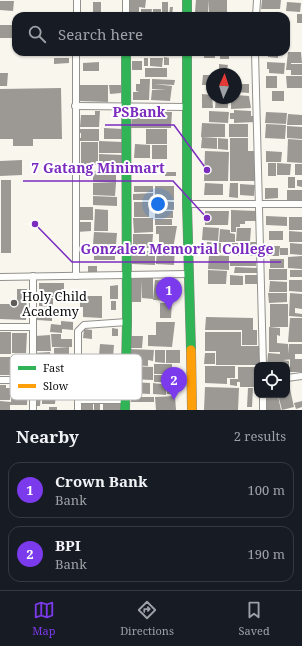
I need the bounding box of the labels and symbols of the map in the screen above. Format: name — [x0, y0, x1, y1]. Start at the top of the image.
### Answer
north arrow — [206, 68, 242, 104]
callout: PSBank — [105, 99, 174, 125]
text: PSBank — [112, 102, 166, 121]
callout: 7 Gatang Minimart — [23, 155, 173, 181]
text: 7 Gatang Minimart — [31, 158, 165, 177]
your location — [148, 194, 168, 214]
callout: Gonzalez Memorial College — [72, 236, 281, 262]
text: Gonzalez Memorial College — [80, 239, 274, 258]
pin: 1 — [156, 277, 182, 310]
place label: Holy Child Academy — [22, 287, 87, 320]
marker: Holy Child Academy — [9, 298, 19, 308]
legend — [10, 354, 142, 400]
text: Fast — [43, 360, 64, 375]
pin: 2 — [161, 367, 187, 400]
text: Slow — [43, 378, 69, 393]

